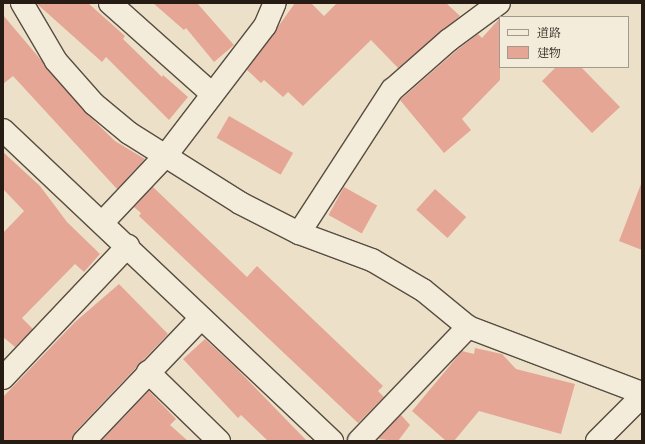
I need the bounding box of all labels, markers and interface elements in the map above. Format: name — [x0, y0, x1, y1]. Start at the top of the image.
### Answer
legend — [499, 16, 629, 68]
text: 道路 — [537, 25, 561, 41]
text: 建物 — [537, 45, 561, 61]

